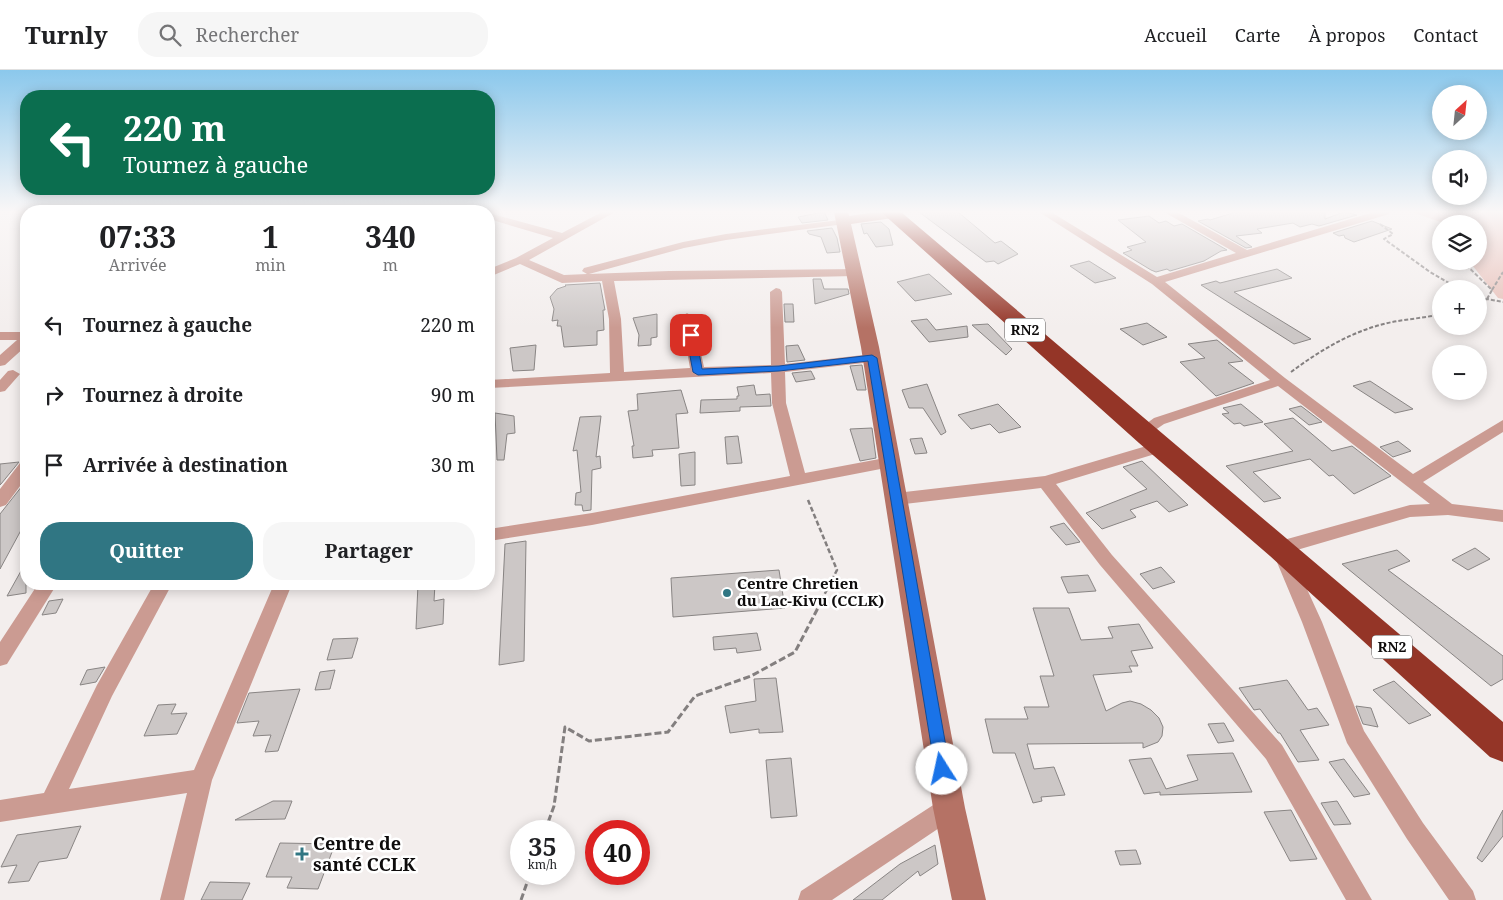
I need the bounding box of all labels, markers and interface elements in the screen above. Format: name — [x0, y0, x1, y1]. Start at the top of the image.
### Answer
search box — [138, 12, 488, 57]
text: Turnly — [25, 18, 108, 51]
icon: search — [156, 21, 184, 49]
text: Rechercher — [196, 22, 299, 48]
text: Accueil — [1144, 23, 1207, 47]
text: Carte — [1235, 23, 1280, 47]
text: À propos — [1308, 23, 1385, 47]
text: Contact — [1413, 23, 1478, 47]
north arrow — [1432, 85, 1488, 140]
map controls — [1432, 85, 1487, 400]
text: 220 m — [123, 104, 226, 151]
icon: left — [40, 110, 105, 175]
text: Tournez à gauche — [123, 149, 308, 179]
button: sound — [1432, 150, 1487, 205]
button: layers — [1432, 215, 1487, 270]
text: 07:33 — [99, 216, 176, 257]
text: 1 — [262, 216, 279, 257]
text: 340 — [365, 216, 416, 257]
text: Arrivée — [109, 254, 167, 276]
text: min — [255, 254, 286, 276]
text: m — [383, 254, 398, 276]
button: + — [1432, 280, 1487, 335]
icon: left — [40, 311, 68, 339]
text: Tournez à gauche — [83, 312, 252, 338]
text: 220 m — [420, 312, 475, 338]
pin — [670, 314, 712, 356]
road number: RN2 — [1005, 318, 1045, 342]
icon: arrive — [677, 321, 705, 349]
button: − — [1432, 345, 1487, 400]
icon: right — [40, 381, 68, 409]
text: Tournez à droite — [83, 382, 243, 408]
text: 90 m — [431, 382, 475, 408]
icon: arrive — [40, 451, 68, 479]
text: Arrivée à destination — [83, 452, 288, 478]
text: 30 m — [431, 452, 475, 478]
button: Quitter — [40, 522, 253, 580]
button: Partager — [263, 522, 475, 580]
place label: Centre Chretien du Lac-Kivu (CCLK) — [737, 573, 884, 610]
marker: Centre Chretien du Lac-Kivu (CCLK) — [721, 587, 733, 599]
road number: RN2 — [1372, 636, 1412, 658]
position arrow — [915, 742, 967, 794]
speed limit sign: 40 — [585, 820, 650, 885]
text: 35 — [528, 829, 557, 863]
place label: Centre de santé CCLK — [313, 831, 417, 876]
marker: Centre de santé CCLK — [295, 847, 309, 861]
text: km/h — [528, 856, 557, 873]

